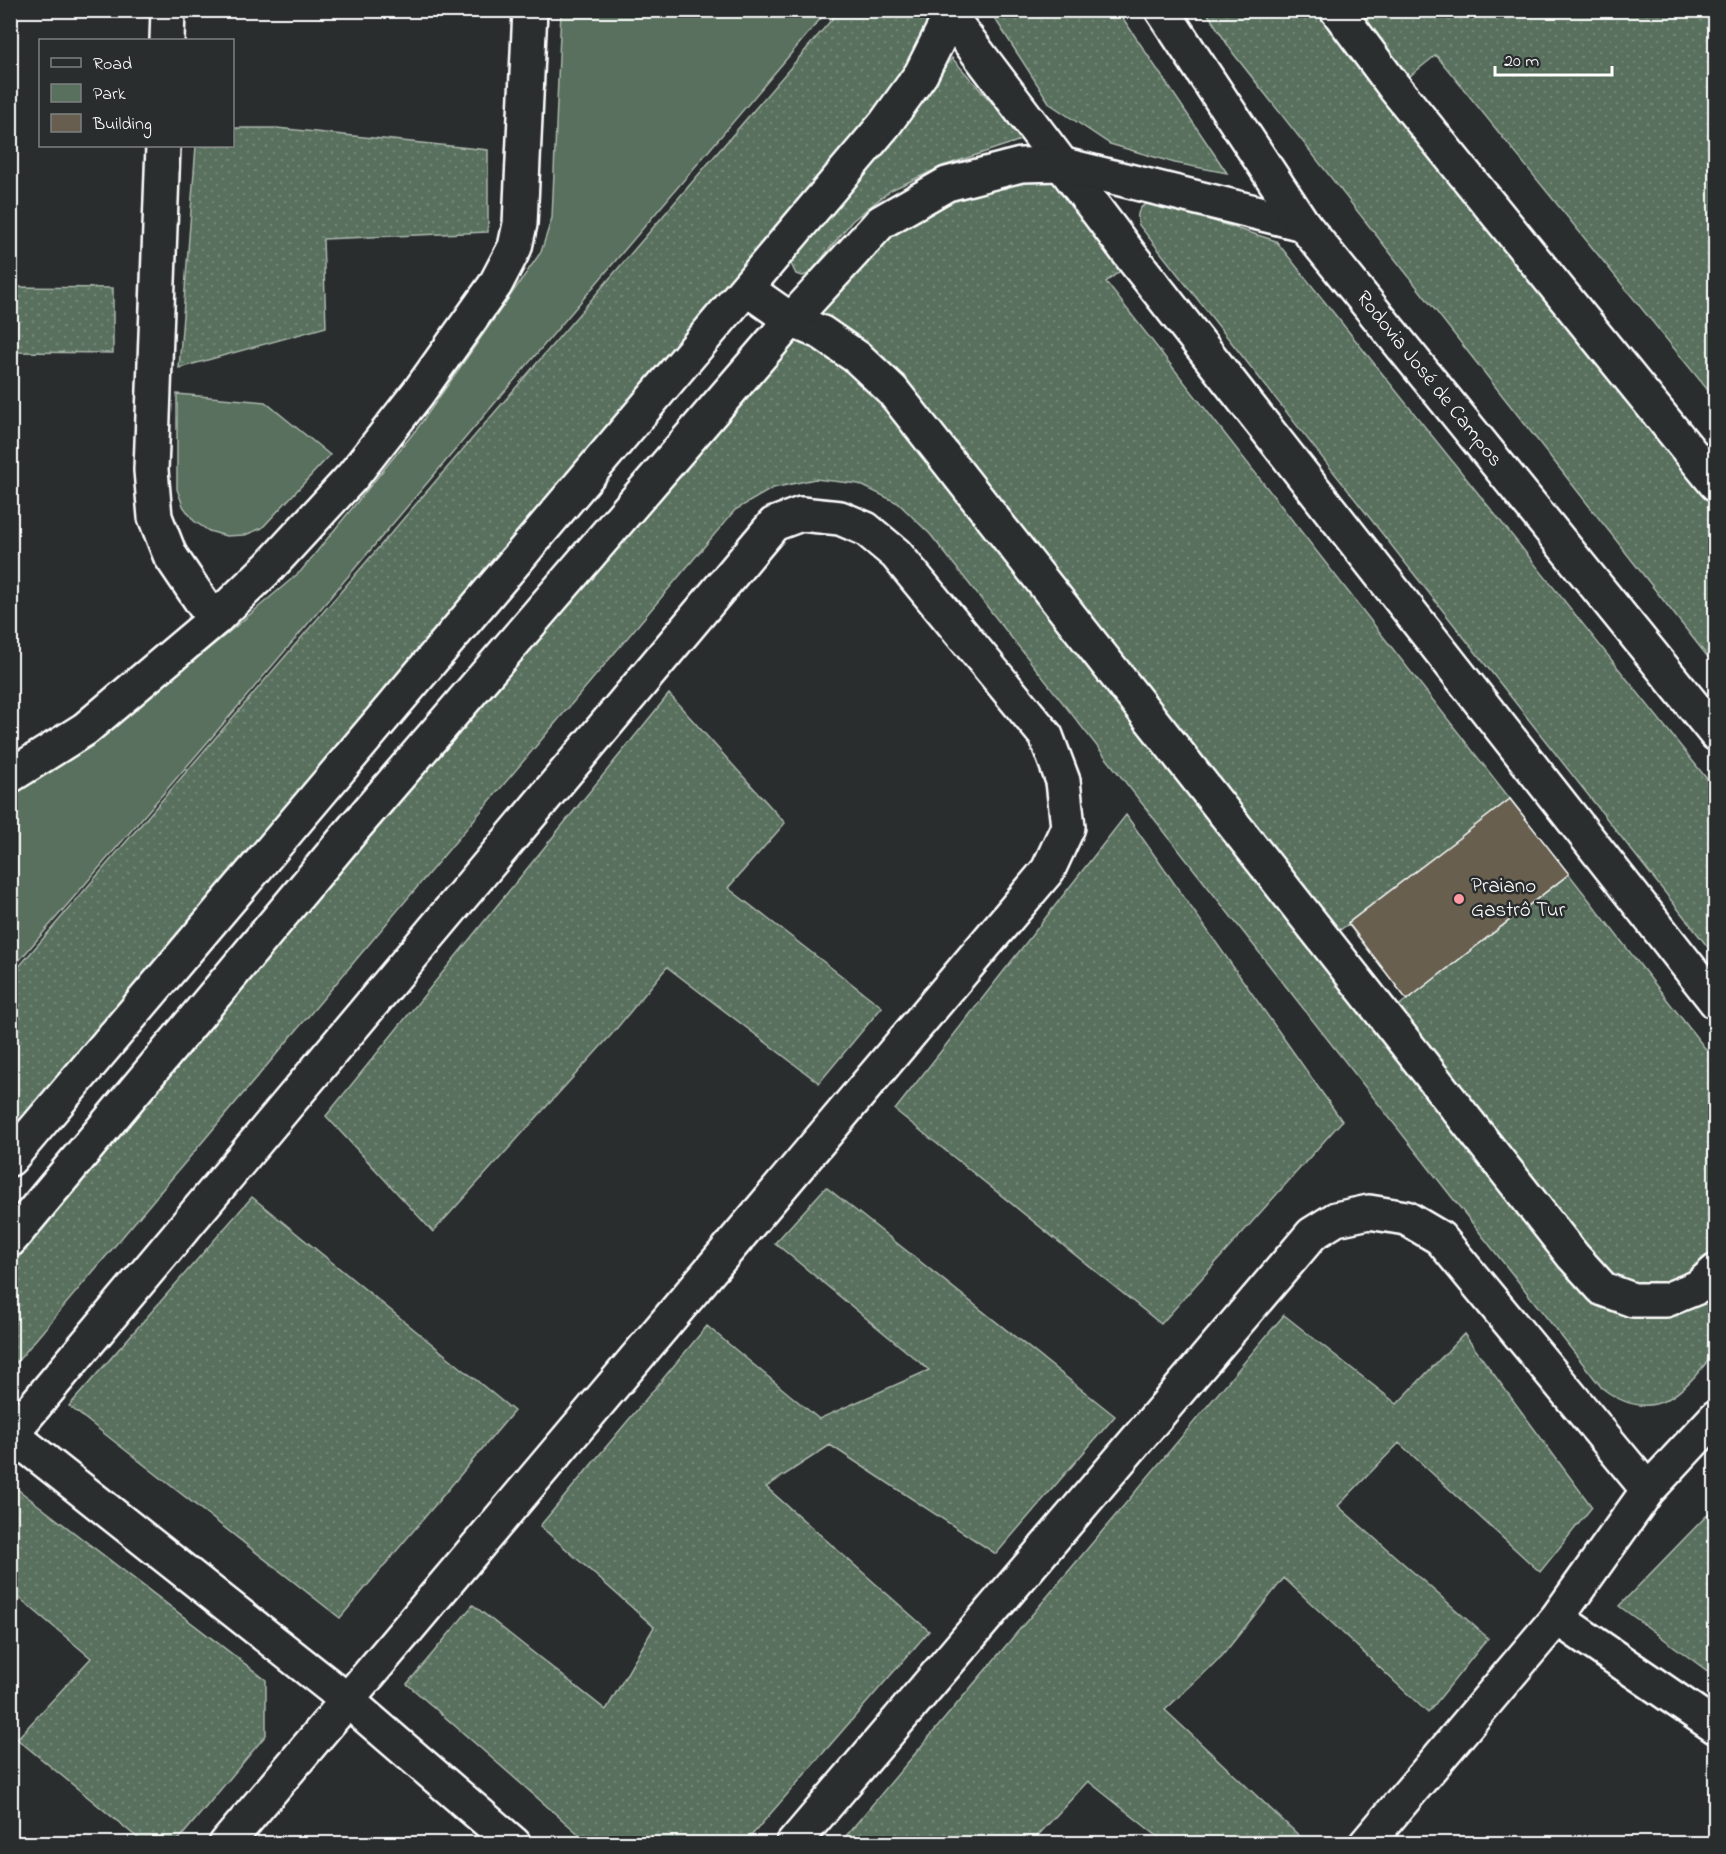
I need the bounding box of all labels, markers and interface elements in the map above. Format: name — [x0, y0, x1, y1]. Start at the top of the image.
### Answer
legend — [39, 39, 234, 147]
scale bar — [1495, 39, 1612, 77]
text: 20 m — [1504, 49, 1539, 75]
text: Road — [93, 52, 132, 78]
text: Park — [93, 82, 126, 108]
text: Building — [92, 112, 152, 139]
street label: Rodovia José de Campos — [1348, 285, 1509, 474]
place label: Praiano Gastrô Tur — [1471, 872, 1566, 926]
marker: Praiano Gastrô Tur — [1452, 892, 1466, 906]

